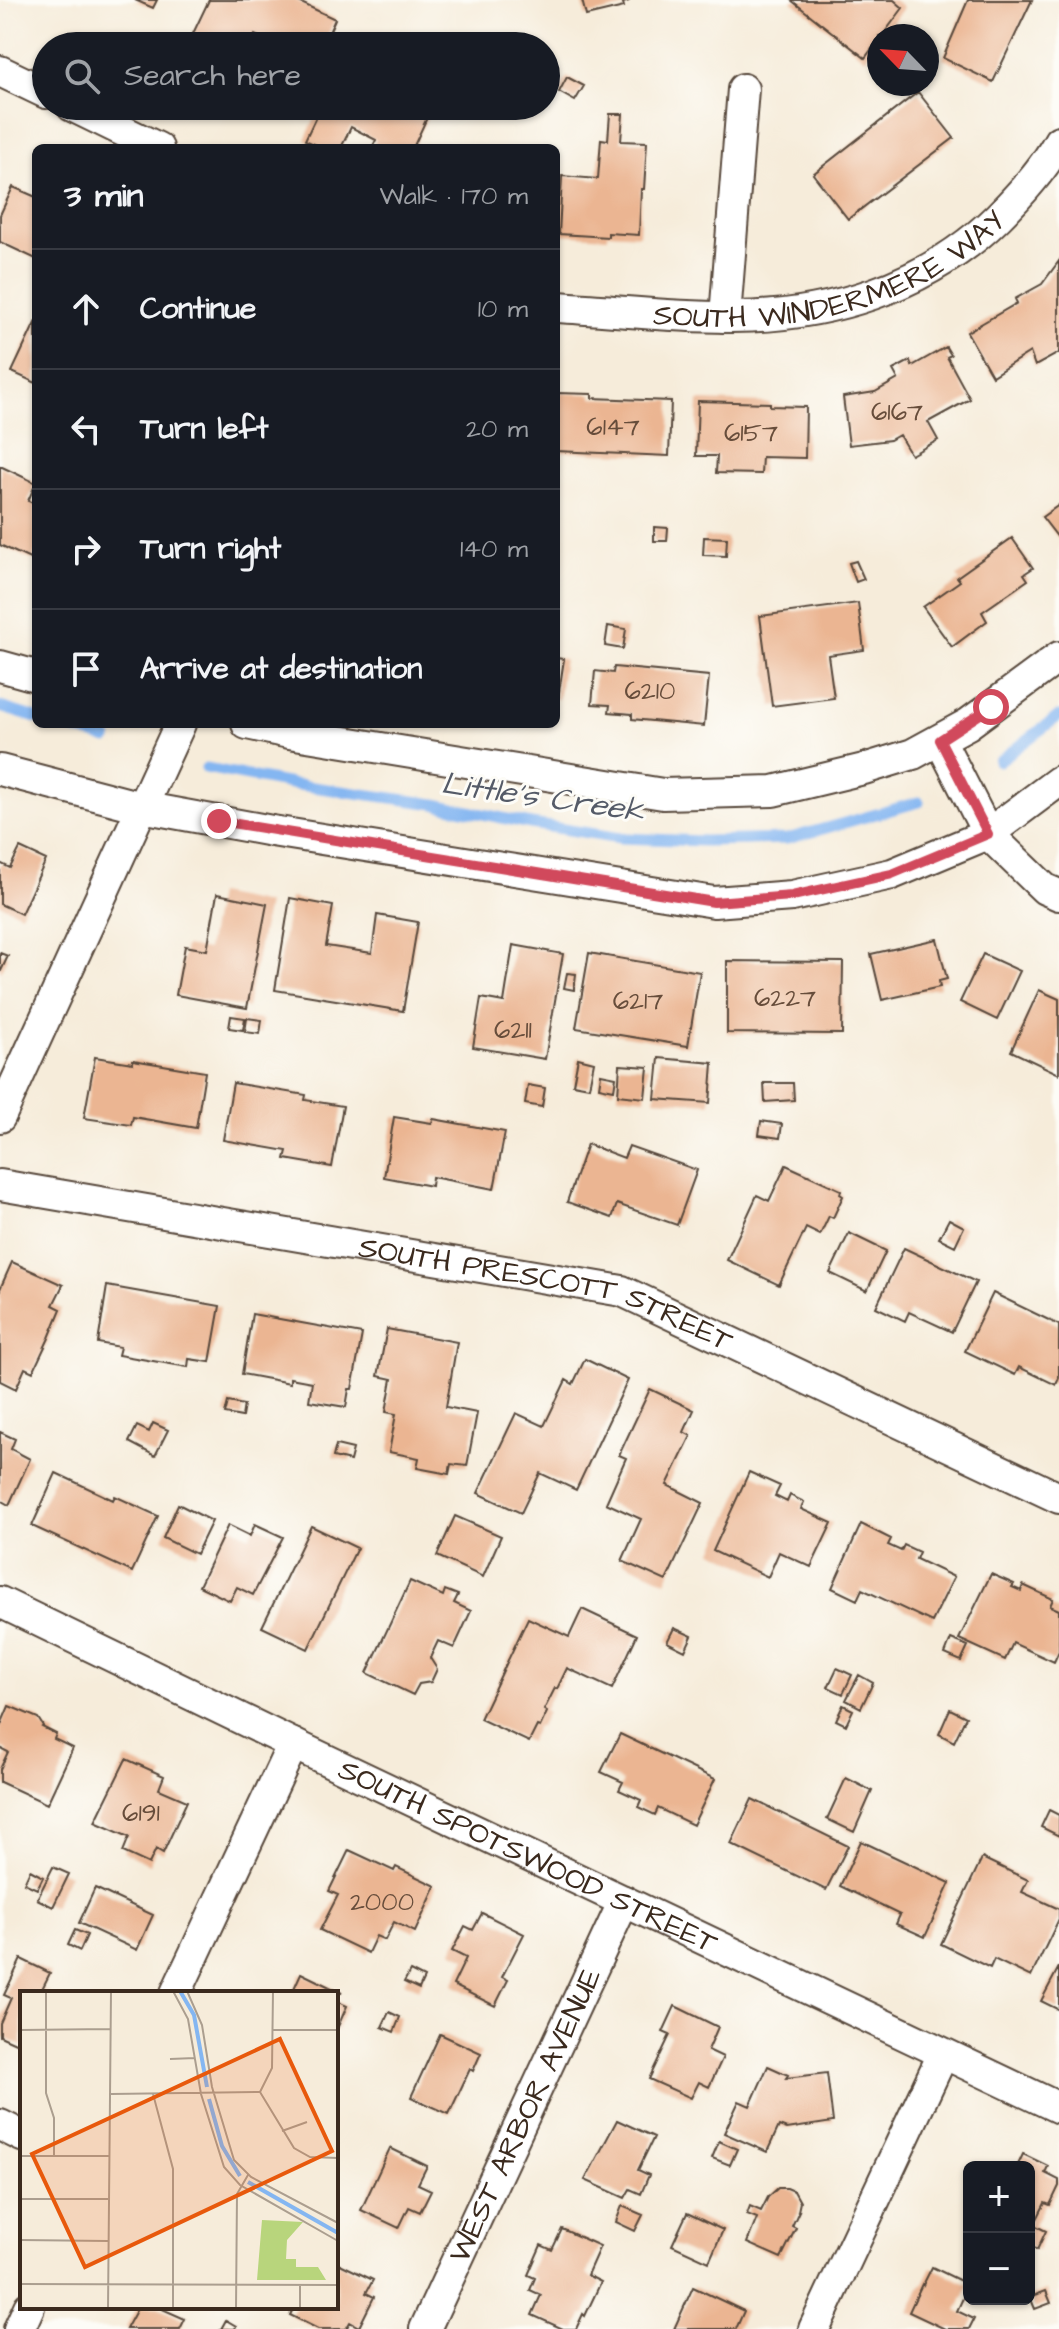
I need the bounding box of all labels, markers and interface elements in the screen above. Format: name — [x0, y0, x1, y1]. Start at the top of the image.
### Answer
north arrow — [867, 24, 939, 96]
search box — [32, 32, 560, 120]
icon: search — [60, 54, 104, 98]
text: Search here — [124, 55, 301, 97]
text: 3 min — [64, 172, 144, 220]
text: Walk · 170 m — [379, 178, 528, 214]
street label: SOUTH WINDERMERE WAY — [652, 201, 1015, 339]
icon: ahead — [64, 287, 108, 331]
text: Continue — [140, 288, 256, 330]
text: 10 m — [478, 291, 528, 327]
house number: 6167 — [871, 394, 923, 430]
icon: left — [64, 407, 108, 451]
text: Turn left — [140, 408, 268, 450]
house number: 6147 — [586, 409, 640, 445]
text: 20 m — [466, 411, 528, 447]
house number: 6157 — [724, 415, 778, 451]
icon: right — [64, 527, 108, 571]
text: Turn right — [140, 528, 281, 570]
text: 140 m — [460, 531, 528, 567]
icon: arrive — [64, 647, 108, 691]
text: Arrive at destination — [140, 648, 422, 690]
house number: 6210 — [625, 673, 675, 709]
route start — [973, 689, 1009, 725]
water label: Little's Creek — [439, 761, 648, 834]
route end — [201, 803, 237, 839]
house number: 6227 — [754, 980, 816, 1016]
house number: 6217 — [613, 983, 663, 1019]
house number: 6211 — [494, 1012, 532, 1048]
street label: SOUTH PRESCOTT STREET — [356, 1227, 740, 1363]
street label: SOUTH SPOTSWOOD STREET — [331, 1749, 725, 1965]
house number: 6191 — [122, 1795, 160, 1831]
house number: 2000 — [350, 1884, 414, 1920]
street label: WEST ARBOR AVENUE — [439, 1961, 612, 2270]
inset map — [20, 1991, 338, 2309]
map controls — [963, 2161, 1035, 2305]
button: + — [963, 2161, 1035, 2233]
button: − — [963, 2233, 1035, 2305]

